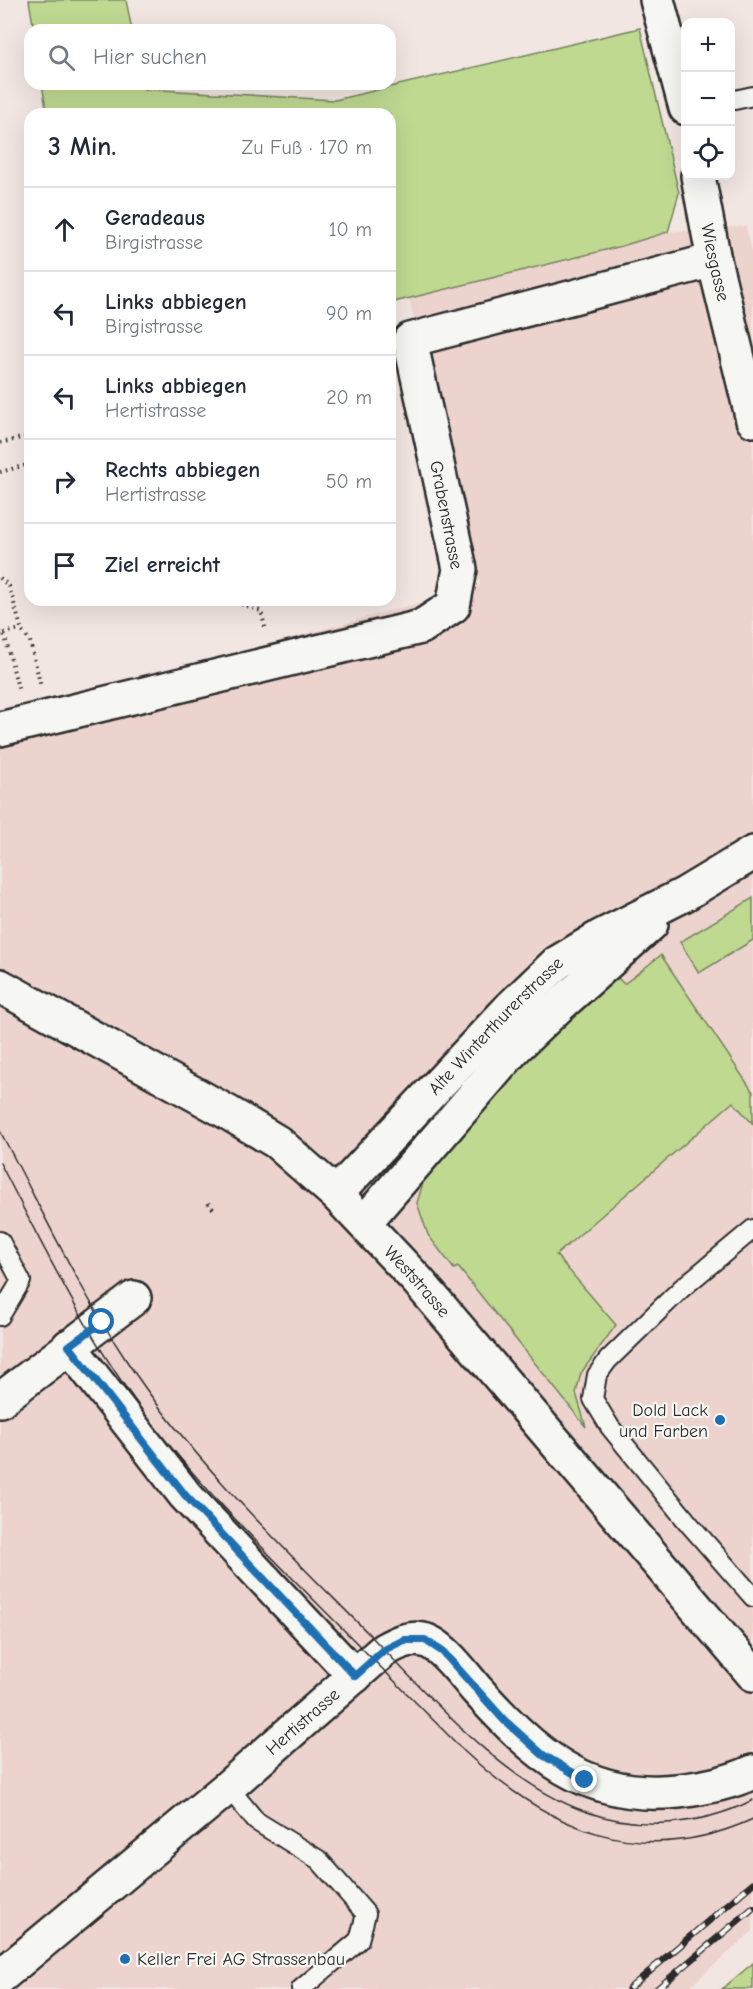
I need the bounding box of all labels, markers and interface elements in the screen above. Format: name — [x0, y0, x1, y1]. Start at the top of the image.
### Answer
map controls — [681, 18, 735, 180]
button: + — [681, 18, 735, 72]
search box — [24, 24, 396, 90]
icon: search — [45, 41, 78, 74]
text: Hier suchen — [93, 44, 207, 70]
button: − — [681, 72, 735, 126]
button: locate — [681, 126, 735, 180]
text: 3 Min. — [48, 132, 116, 162]
text: Zu Fuß · 170 m — [242, 136, 372, 159]
text: Geradeaus — [105, 205, 205, 231]
icon: ahead — [48, 213, 81, 246]
text: 10 m — [329, 218, 372, 241]
street label: Wiesgasse — [697, 222, 734, 303]
text: Birgistrasse — [105, 231, 203, 254]
text: Links abbiegen — [105, 289, 247, 315]
icon: left — [48, 297, 81, 330]
text: 90 m — [326, 302, 372, 325]
text: Birgistrasse — [105, 315, 203, 338]
text: Links abbiegen — [105, 373, 247, 399]
icon: left — [48, 381, 81, 414]
text: 20 m — [326, 386, 372, 409]
text: Hertistrasse — [105, 399, 206, 422]
text: Rechts abbiegen — [105, 457, 260, 483]
street label: Grabenstrasse — [425, 459, 467, 571]
icon: right — [48, 465, 81, 498]
text: 50 m — [326, 470, 372, 493]
text: Hertistrasse — [105, 483, 206, 506]
icon: arrive — [48, 549, 81, 582]
text: Ziel erreicht — [105, 552, 220, 578]
street label: Alte Winterthurerstrasse — [424, 952, 567, 1099]
street label: Weststrasse — [380, 1241, 455, 1322]
route start — [88, 1308, 114, 1334]
place label: Dold Lack und Farben — [619, 1400, 708, 1442]
marker: Dold Lack und Farben — [713, 1413, 727, 1427]
street label: Hertistrasse — [261, 1684, 344, 1760]
route end — [571, 1766, 597, 1792]
place label: Keller Frei AG Strassenbau — [137, 1949, 345, 1970]
marker: Keller Frei AG Strassenbau — [118, 1952, 132, 1966]

